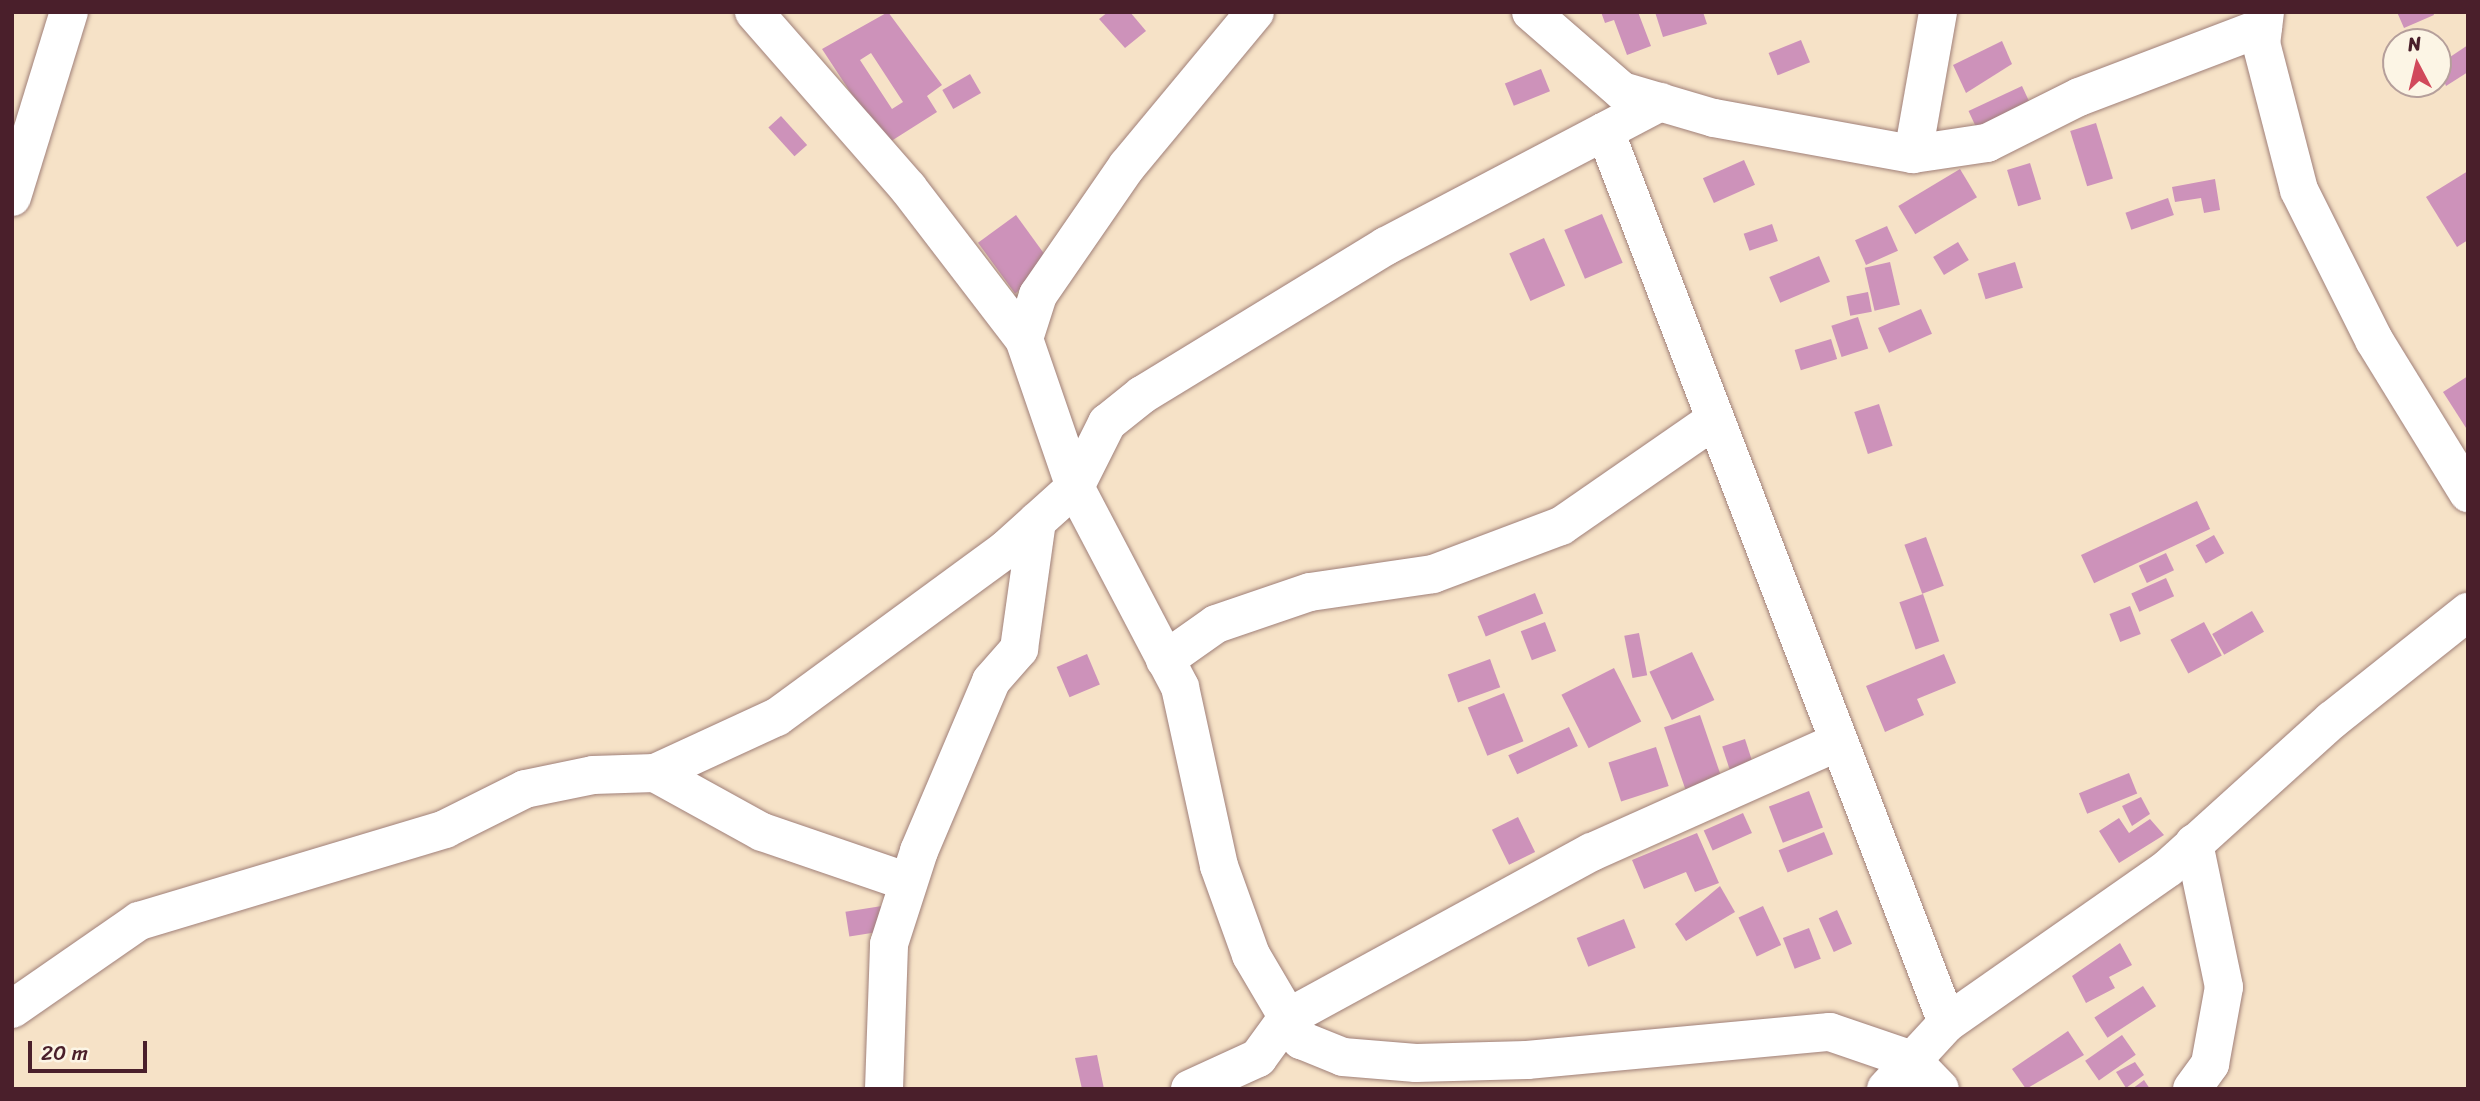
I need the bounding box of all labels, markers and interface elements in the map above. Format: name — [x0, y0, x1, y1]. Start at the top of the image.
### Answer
text: N — [2406, 26, 2423, 61]
north arrow — [2382, 28, 2452, 98]
scale bar — [32, 1028, 150, 1072]
text: 20 m — [41, 1034, 88, 1072]

